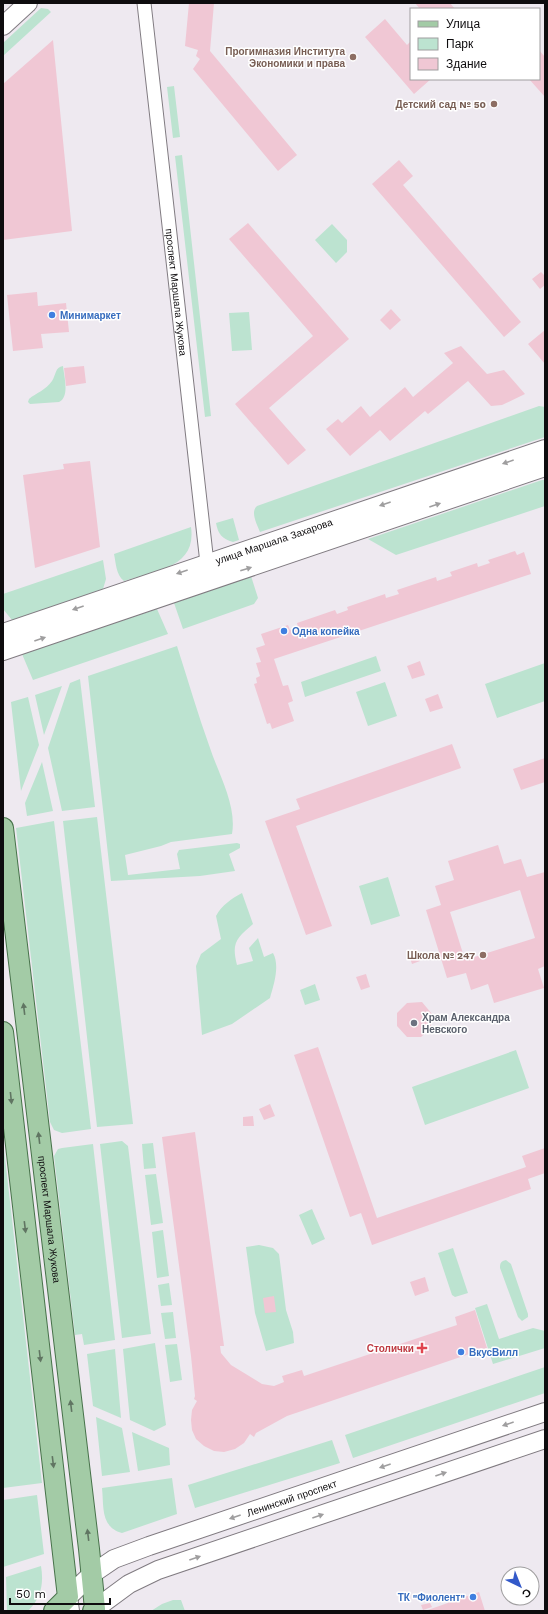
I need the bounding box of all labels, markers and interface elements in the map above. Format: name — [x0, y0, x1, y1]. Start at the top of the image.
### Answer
legend — [410, 8, 540, 80]
text: Улица — [446, 17, 480, 31]
text: Парк — [446, 37, 474, 51]
place label: Прогимназия Института Экономики и права — [225, 46, 345, 69]
marker: Прогимназия Института Экономики и права — [348, 52, 358, 62]
text: Здание — [446, 57, 487, 71]
place label: Детский сад № 50 — [396, 99, 486, 110]
marker: Детский сад № 50 — [489, 99, 499, 109]
street label: проспект Маршала Жукова — [163, 228, 189, 357]
marker: Минимаркет — [47, 310, 57, 320]
place label: Минимаркет — [60, 310, 121, 321]
one-way arrow — [502, 459, 514, 465]
one-way arrow — [379, 501, 391, 507]
one-way arrow — [429, 501, 441, 507]
street label: улица Маршала Захарова — [214, 516, 334, 566]
one-way arrow — [240, 566, 252, 572]
one-way arrow — [176, 570, 188, 576]
one-way arrow — [72, 605, 84, 611]
marker: Одна копейка — [279, 626, 289, 636]
place label: Одна копейка — [292, 626, 360, 637]
one-way arrow — [34, 635, 46, 641]
place label: Школа № 247 — [407, 950, 475, 961]
marker: Школа № 247 — [478, 950, 488, 960]
one-way arrow — [21, 1002, 27, 1015]
place label: Храм Александра Невского — [422, 1012, 510, 1035]
marker: Храм Александра Невского — [409, 1018, 419, 1028]
one-way arrow — [8, 1092, 14, 1104]
one-way arrow — [36, 1132, 43, 1144]
street label: проспект Маршала Жукова — [36, 1155, 62, 1284]
one-way arrow — [22, 1221, 29, 1233]
place label: Столички — [367, 1343, 414, 1354]
marker: Столички — [417, 1343, 427, 1353]
marker: ВкусВилл — [456, 1347, 466, 1357]
place label: ВкусВилл — [469, 1347, 518, 1358]
one-way arrow — [37, 1350, 43, 1362]
one-way arrow — [68, 1400, 75, 1412]
one-way arrow — [502, 1422, 514, 1428]
one-way arrow — [49, 1456, 56, 1468]
one-way arrow — [379, 1463, 391, 1469]
one-way arrow — [436, 1471, 448, 1477]
street label: Ленинский проспект — [245, 1478, 339, 1519]
one-way arrow — [313, 1513, 325, 1519]
one-way arrow — [229, 1514, 241, 1520]
one-way arrow — [84, 1529, 91, 1541]
one-way arrow — [190, 1554, 202, 1560]
north arrow — [500, 1566, 540, 1606]
scale bar — [10, 1580, 110, 1606]
text: С — [519, 1585, 534, 1600]
text: 50 m — [16, 1587, 46, 1601]
place label: ТК "Фиолент" — [398, 1592, 466, 1603]
marker: ТК "Фиолент" — [468, 1592, 478, 1602]

